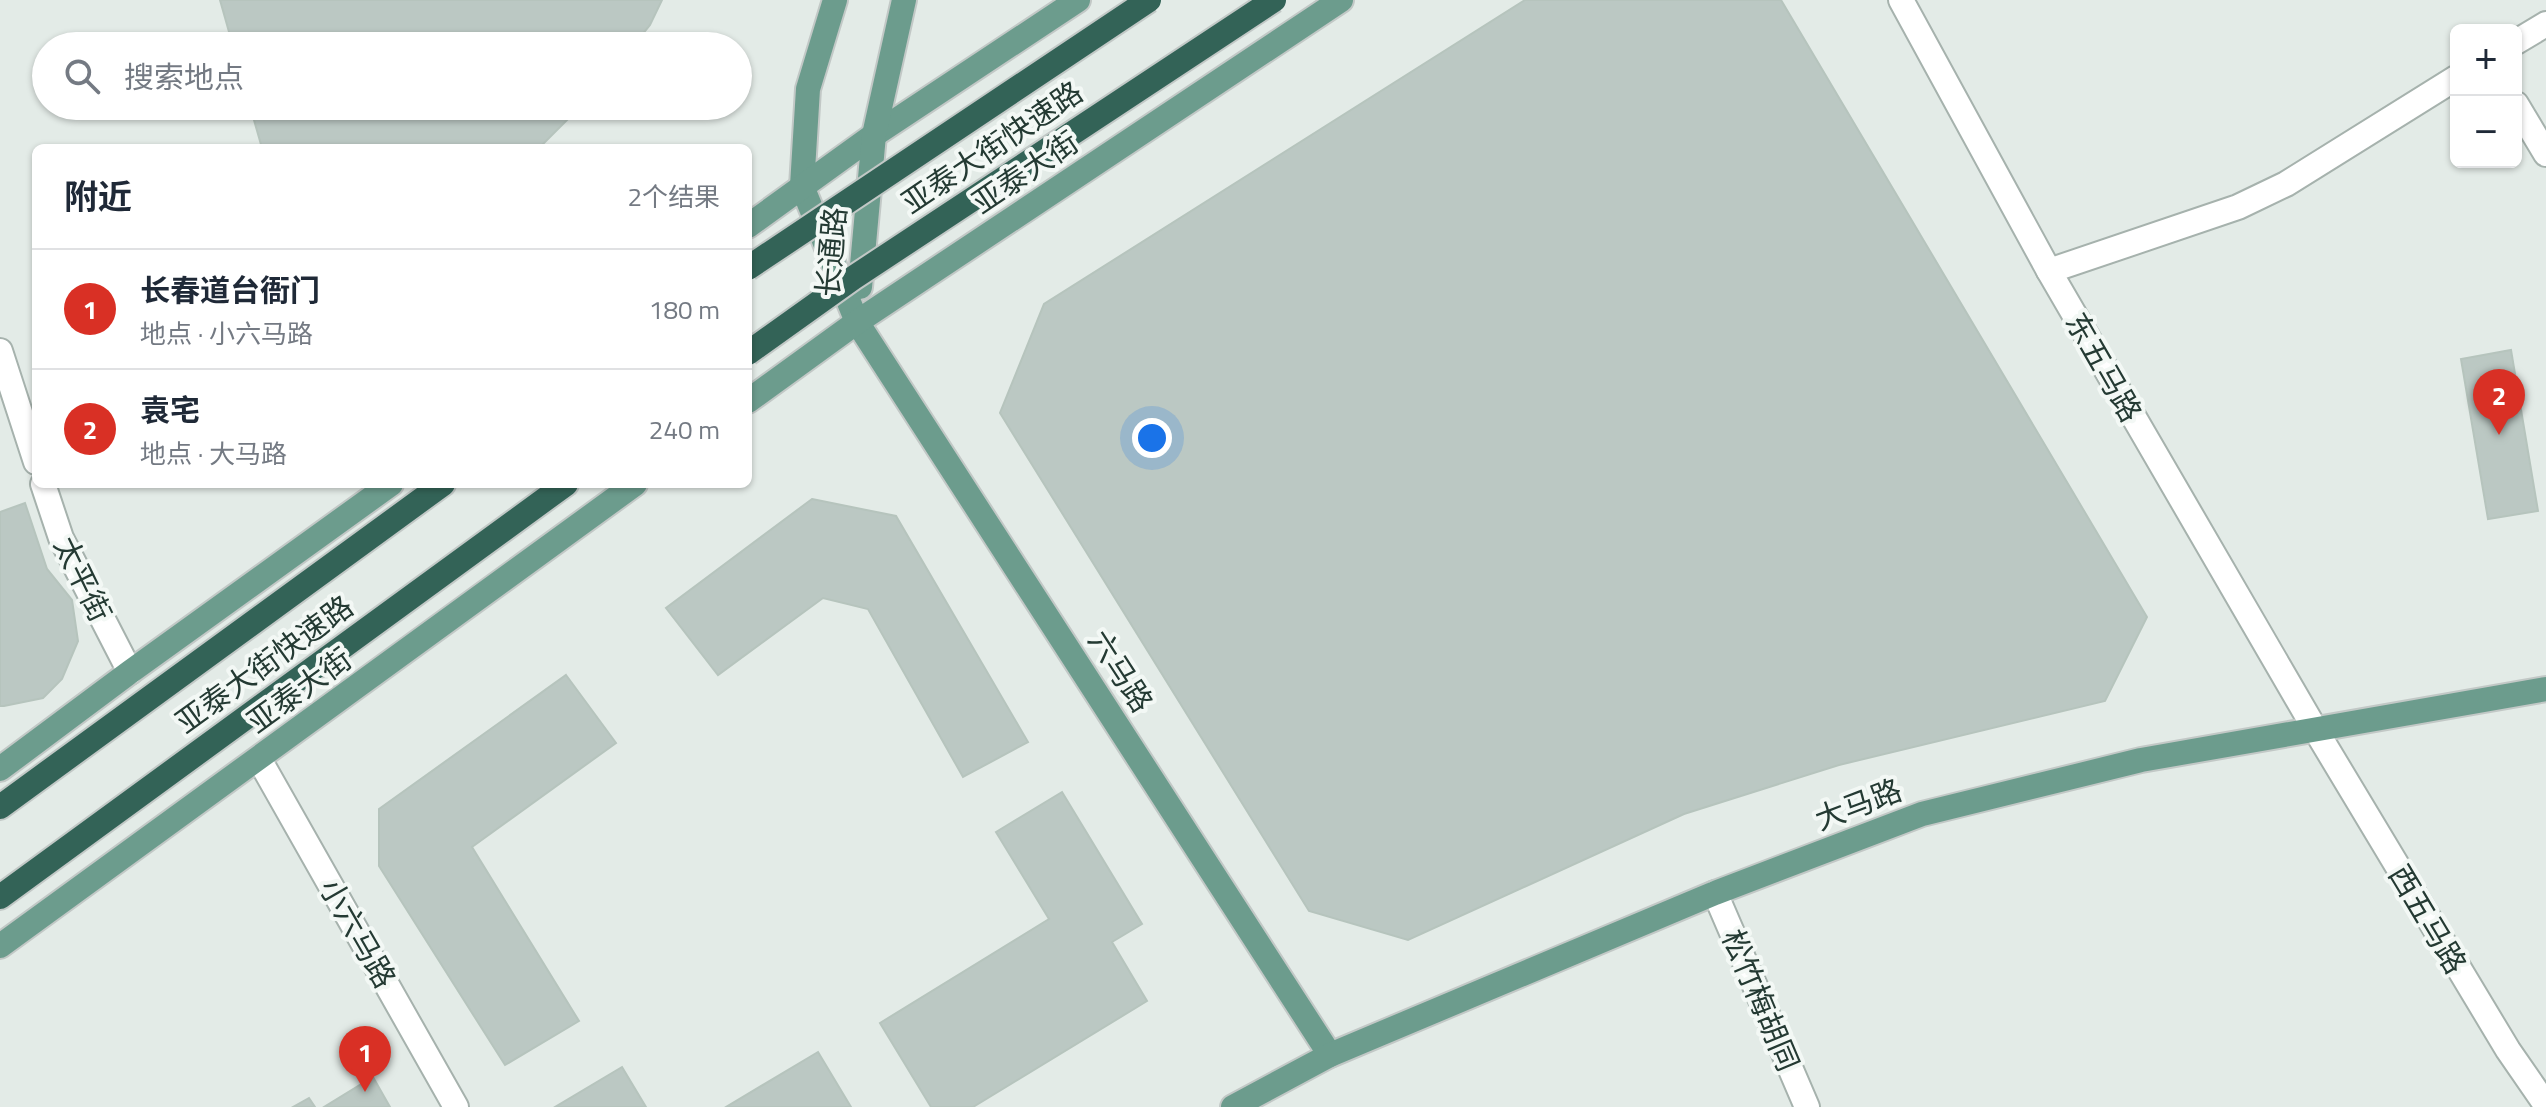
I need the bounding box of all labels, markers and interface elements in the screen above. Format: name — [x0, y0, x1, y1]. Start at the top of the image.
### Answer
map controls — [2450, 24, 2522, 168]
button: + — [2450, 24, 2522, 96]
search box — [32, 32, 752, 120]
icon: search — [60, 54, 104, 98]
text: 搜索地点 — [124, 54, 244, 100]
street label: 亚泰大街快速路 — [895, 73, 1089, 221]
button: − — [2450, 96, 2522, 168]
street label: 亚泰大街 — [965, 124, 1085, 220]
text: 附近 — [64, 170, 132, 222]
text: 2个结果 — [627, 177, 720, 216]
street label: 长通路 — [804, 205, 858, 299]
text: 长春道台衙门 — [140, 267, 320, 313]
text: 1 — [83, 290, 97, 329]
text: 180 m — [649, 290, 720, 329]
street label: 东五马路 — [2054, 304, 2154, 430]
text: 地点 · 小六马路 — [140, 314, 313, 353]
pin: 2 — [2473, 369, 2525, 435]
text: 袁宅 — [140, 387, 200, 433]
text: 2 — [83, 410, 97, 449]
text: 240 m — [649, 410, 720, 449]
your location — [1132, 418, 1172, 458]
text: 地点 · 大马路 — [140, 434, 287, 473]
street label: 太平街 — [43, 528, 123, 630]
street label: 亚泰大街快速路 — [168, 588, 360, 740]
street label: 六马路 — [1077, 621, 1165, 721]
street label: 亚泰大街 — [240, 640, 358, 740]
street label: 大马路 — [1808, 766, 1908, 842]
street label: 西五马路 — [2377, 856, 2479, 982]
street label: 小六马路 — [308, 870, 408, 996]
street label: 松竹梅胡同 — [1711, 922, 1811, 1078]
pin: 1 — [339, 1026, 391, 1092]

